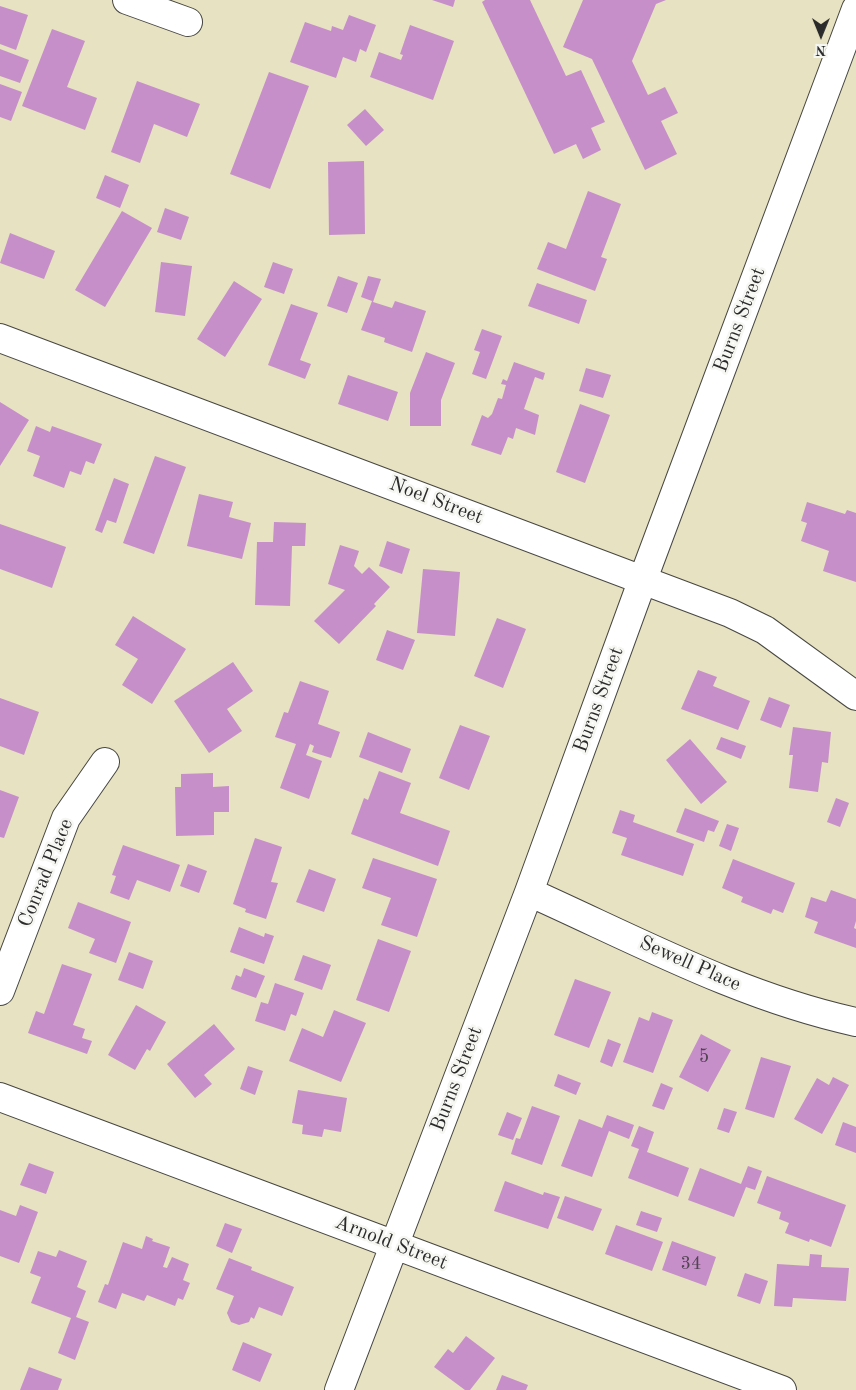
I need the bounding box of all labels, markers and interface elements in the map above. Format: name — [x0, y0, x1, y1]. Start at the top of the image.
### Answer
north arrow — [796, 10, 846, 60]
text: N — [816, 43, 826, 57]
street label: Burns Street — [709, 264, 771, 376]
street label: Noel Street — [386, 472, 486, 530]
street label: Burns Street — [569, 644, 629, 756]
street label: Conrad Place — [13, 815, 79, 931]
street label: Sewell Place — [636, 931, 744, 997]
street label: Burns Street — [426, 1023, 488, 1135]
house number: 5 — [699, 1046, 709, 1068]
street label: Arnold Street — [331, 1211, 451, 1275]
house number: 34 — [681, 1253, 701, 1275]

